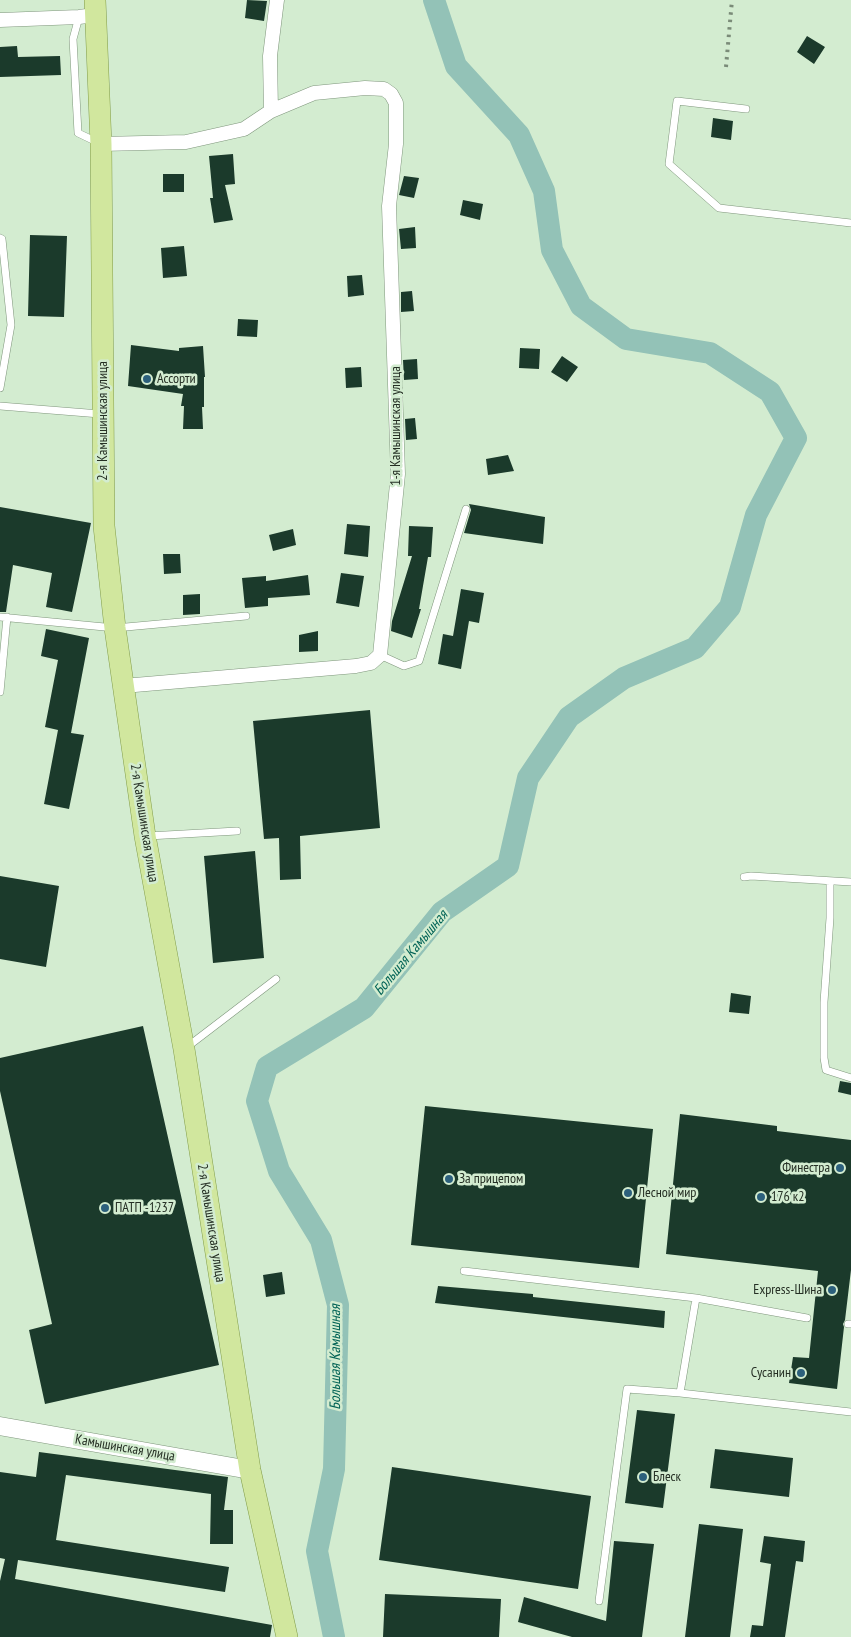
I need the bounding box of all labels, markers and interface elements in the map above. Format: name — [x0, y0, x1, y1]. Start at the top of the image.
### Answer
street label: 2-я Камышинская улица — [95, 361, 111, 481]
street label: 1-я Камышинская улица — [388, 366, 404, 486]
place label: Ассорти — [157, 371, 196, 387]
marker: Ассорти — [141, 373, 153, 385]
street label: 2-я Камышинская улица — [126, 763, 162, 883]
water label: Большая Камышная — [370, 907, 452, 999]
place label: Финестра — [782, 1160, 830, 1176]
marker: Финестра — [834, 1162, 846, 1174]
street label: 2-я Камышинская улица — [193, 1163, 229, 1283]
place label: За прицепом — [459, 1171, 523, 1187]
marker: За прицепом — [443, 1173, 455, 1185]
place label: Лесной мир — [638, 1185, 696, 1201]
marker: Лесной мир — [622, 1187, 634, 1199]
place label: 176 к2 — [771, 1189, 805, 1205]
marker: 176 к2 — [755, 1191, 767, 1203]
place label: ПАТП -1237 — [115, 1200, 174, 1216]
marker: ПАТП -1237 — [99, 1202, 111, 1214]
place label: Express-Шина — [753, 1282, 822, 1298]
marker: Express-Шина — [826, 1284, 838, 1296]
water label: Большая Камышная — [327, 1304, 345, 1410]
place label: Сусанин — [751, 1365, 791, 1381]
marker: Сусанин — [795, 1367, 807, 1379]
street label: Камышинская улица — [74, 1431, 176, 1465]
place label: Блеск — [653, 1469, 681, 1485]
marker: Блеск — [637, 1471, 649, 1483]

